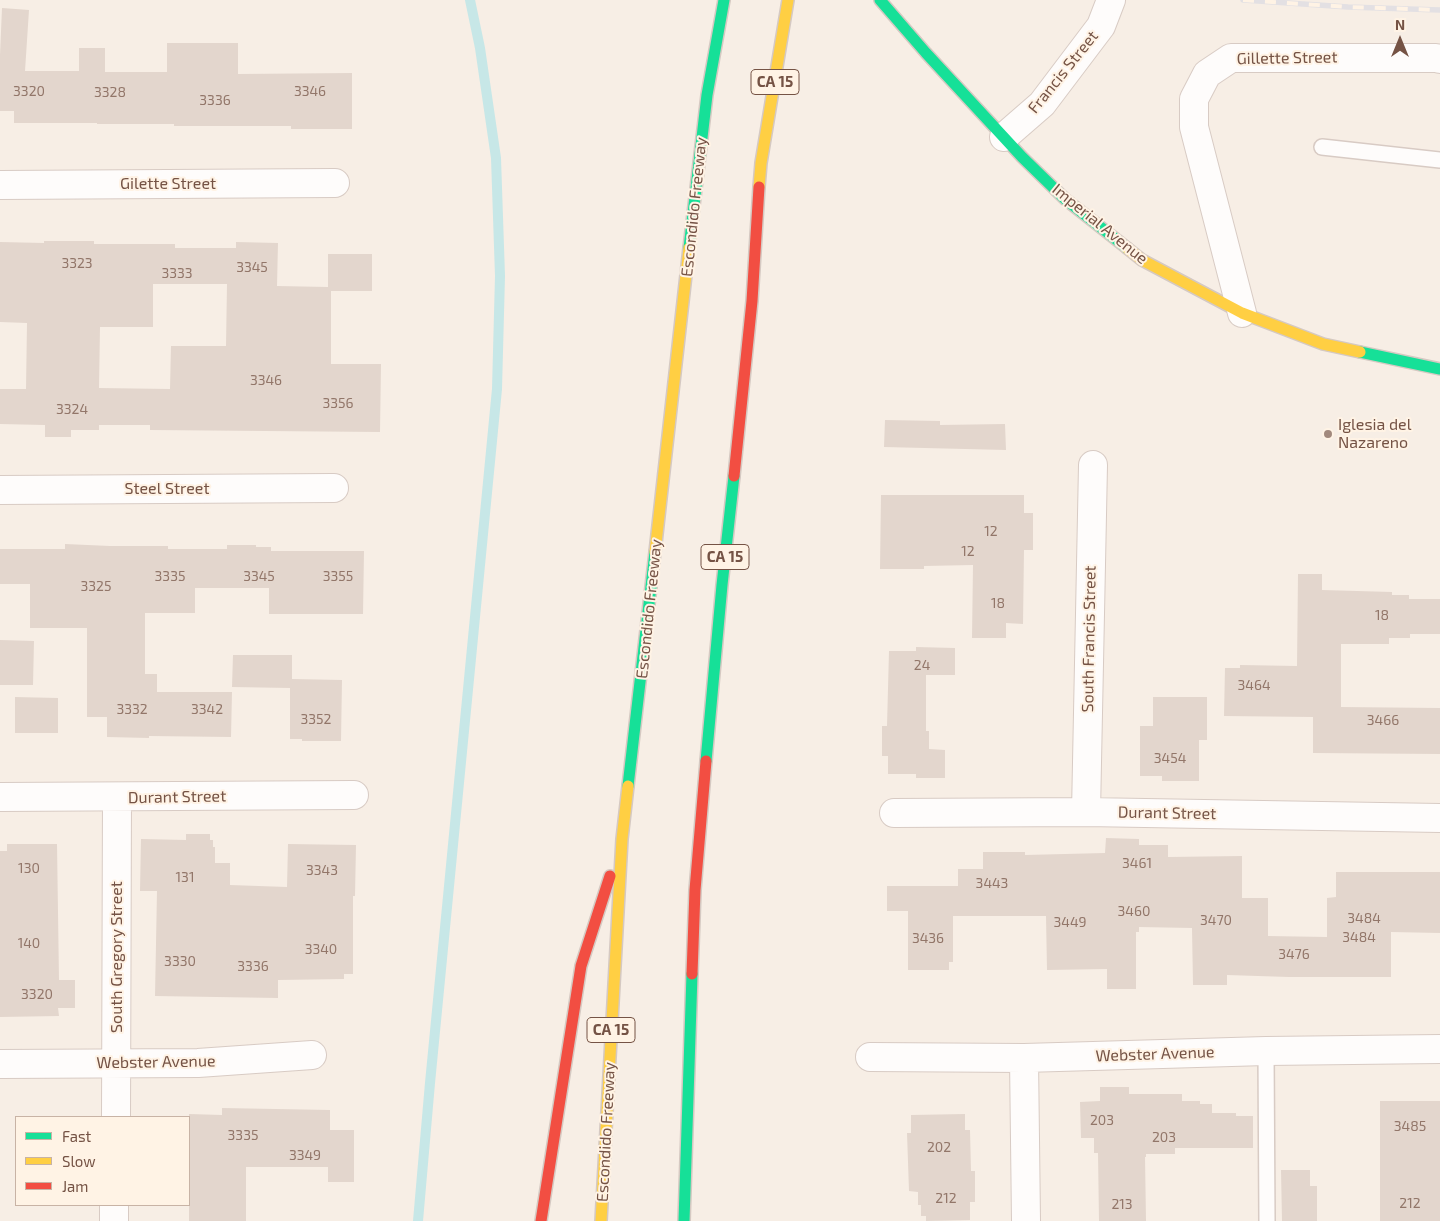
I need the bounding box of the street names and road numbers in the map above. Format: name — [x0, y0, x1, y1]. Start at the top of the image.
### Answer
street label: Francis Street — [1024, 27, 1102, 117]
street label: Gillette Street — [1236, 48, 1338, 68]
road number: CA 15 — [751, 70, 799, 94]
street label: Escondido Freeway — [677, 136, 711, 278]
street label: Gilette Street — [120, 174, 216, 194]
street label: Imperial Avenue — [1048, 180, 1152, 268]
street label: Steel Street — [125, 479, 209, 499]
street label: Escondido Freeway — [632, 538, 666, 680]
road number: CA 15 — [701, 544, 749, 570]
street label: South Francis Street — [1078, 565, 1100, 713]
street label: Durant Street — [128, 787, 226, 807]
street label: Durant Street — [1118, 803, 1216, 823]
street label: South Gregory Street — [107, 881, 127, 1033]
road number: CA 15 — [587, 1018, 635, 1042]
street label: Webster Avenue — [1095, 1042, 1215, 1066]
street label: Webster Avenue — [96, 1051, 216, 1073]
street label: Escondido Freeway — [593, 1061, 619, 1203]

